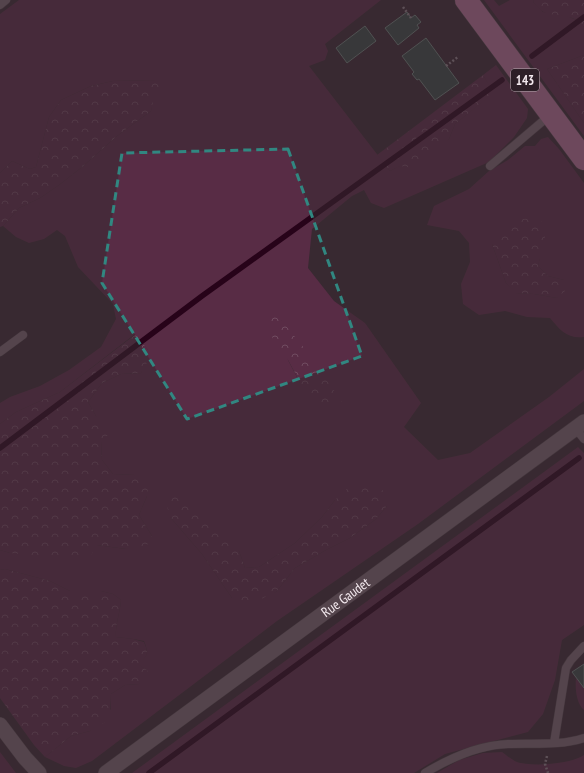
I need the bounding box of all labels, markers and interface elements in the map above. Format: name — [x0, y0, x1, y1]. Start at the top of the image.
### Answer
road number: 143 — [511, 69, 539, 91]
street label: Rue Gaudet — [318, 573, 373, 621]

